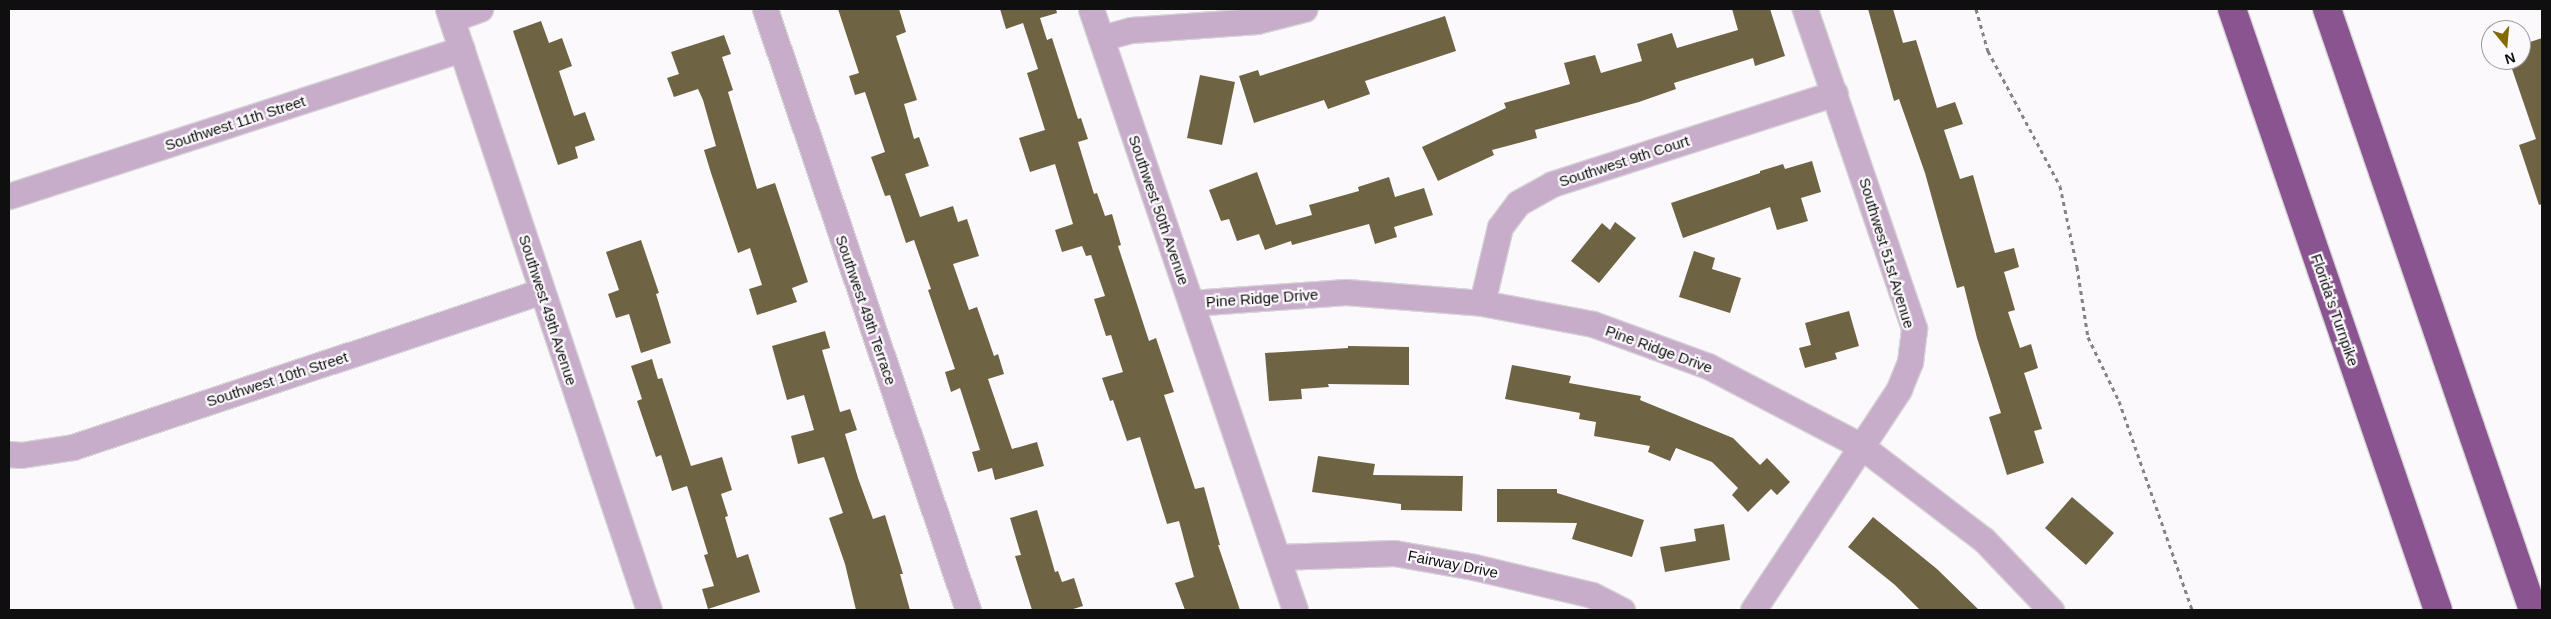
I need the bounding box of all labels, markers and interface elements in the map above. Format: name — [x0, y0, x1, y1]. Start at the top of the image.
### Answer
north arrow — [2481, 20, 2531, 70]
text: N — [2503, 49, 2517, 68]
street label: Southwest 11th Street — [163, 92, 307, 154]
street label: Southwest 9th Court — [1557, 131, 1691, 191]
street label: Southwest 50th Avenue — [1125, 132, 1193, 288]
street label: Southwest 51st Avenue — [1855, 175, 1919, 331]
street label: Southwest 49th Avenue — [515, 232, 581, 388]
street label: Southwest 49th Terrace — [832, 233, 900, 387]
street label: Florida's Turnpike — [2307, 251, 2363, 369]
street label: Pine Ridge Drive — [1205, 285, 1319, 311]
street label: Pine Ridge Drive — [1603, 321, 1715, 377]
street label: Southwest 10th Street — [204, 348, 350, 410]
street label: Fairway Drive — [1406, 546, 1500, 582]

